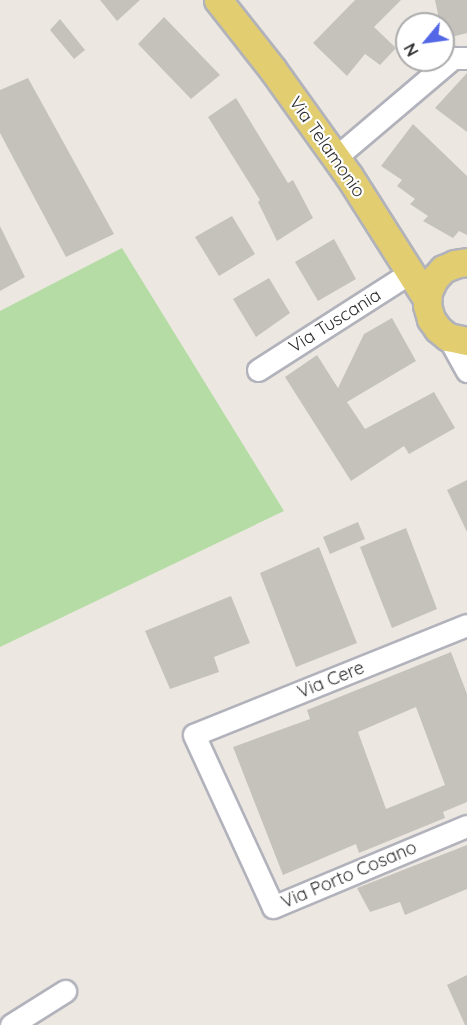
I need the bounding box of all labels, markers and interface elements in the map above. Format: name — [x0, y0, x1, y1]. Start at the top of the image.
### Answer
north arrow — [395, 12, 455, 72]
text: N — [399, 40, 423, 60]
street label: Via Telamonio — [284, 92, 370, 202]
street label: Via Tuscania — [285, 284, 385, 358]
street label: Via Cere — [294, 657, 368, 703]
street label: Via Porto Cosano — [278, 837, 420, 913]

